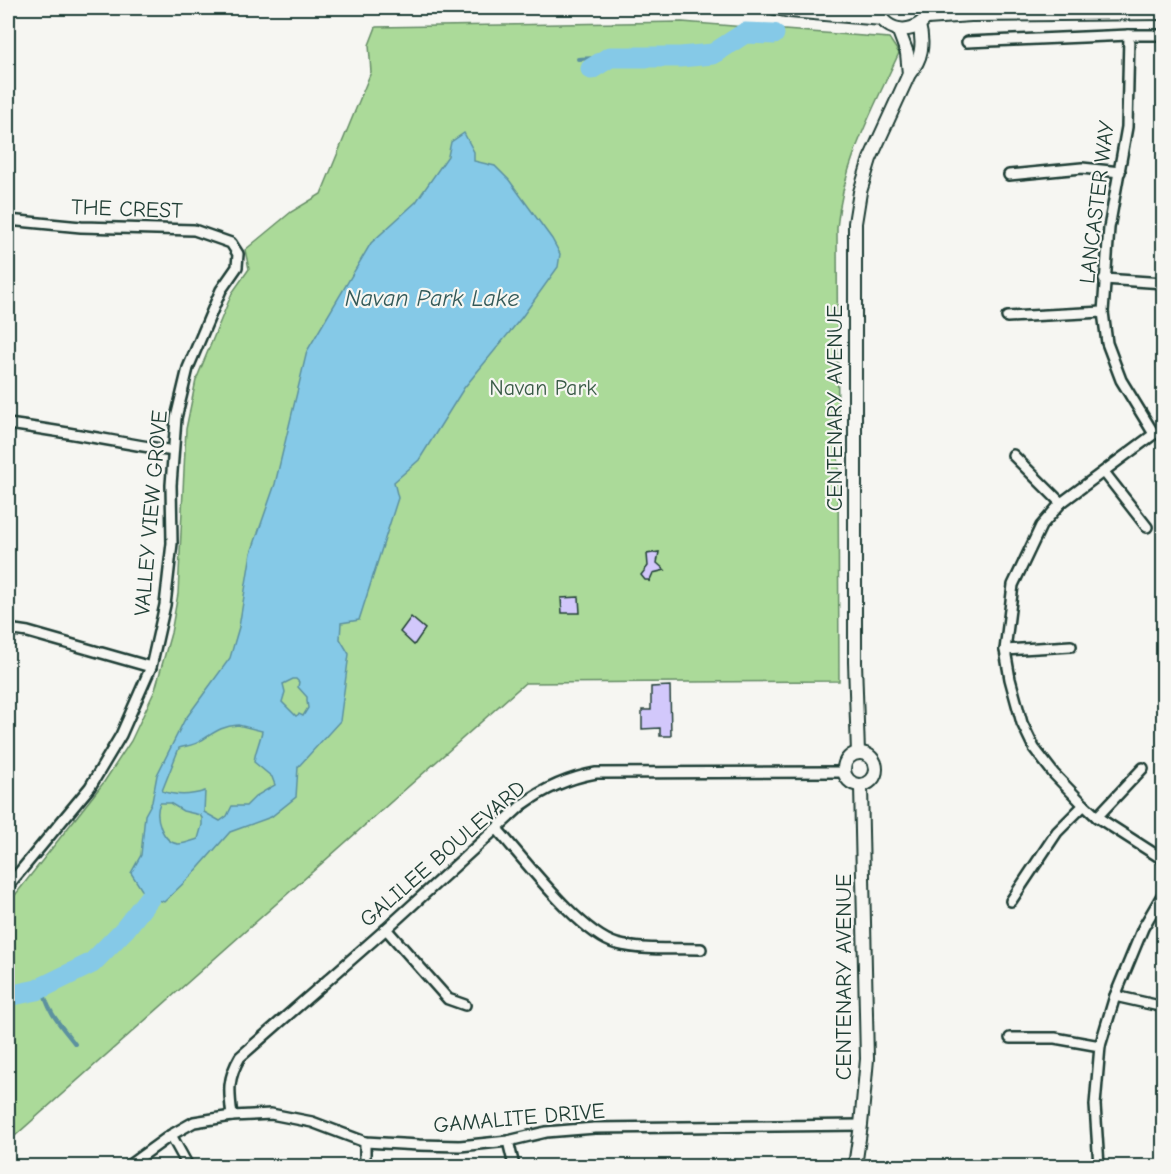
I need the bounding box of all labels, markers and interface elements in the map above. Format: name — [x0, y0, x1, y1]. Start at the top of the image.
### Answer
street label: LANCASTER WAY — [1074, 119, 1120, 285]
street label: THE CREST — [71, 194, 184, 224]
water label: Navan Park Lake — [345, 284, 519, 312]
street label: CENTENARY AVENUE — [822, 305, 848, 511]
park label: Navan Park — [489, 375, 597, 401]
street label: VALLEY VIEW GROVE — [129, 409, 173, 617]
street label: GALILEE BOULEVARD — [355, 775, 531, 933]
street label: CENTENARY AVENUE — [831, 874, 857, 1080]
street label: GAMALITE DRIVE — [432, 1098, 606, 1138]

